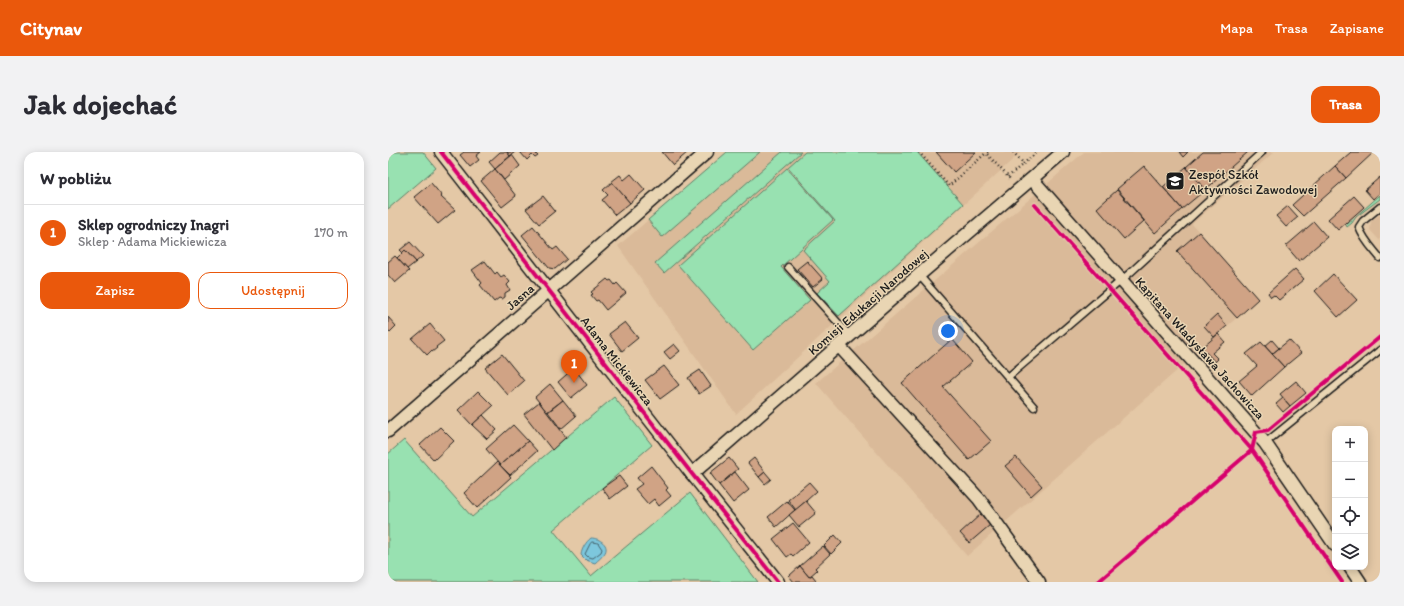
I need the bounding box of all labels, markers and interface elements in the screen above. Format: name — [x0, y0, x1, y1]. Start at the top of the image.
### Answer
text: Citynav — [20, 17, 82, 40]
text: Mapa — [1220, 20, 1253, 37]
text: Trasa — [1275, 20, 1308, 37]
text: Zapisane — [1330, 20, 1384, 37]
button: Trasa — [1311, 86, 1380, 123]
text: Jak dojechać — [24, 87, 177, 121]
place label: Zespół Szkół Aktywności Zawodowej — [1189, 167, 1317, 197]
text: W pobliżu — [40, 168, 111, 188]
school or university icon: Zespół Szkół Aktywności Zawodowej — [1164, 170, 1186, 192]
text: Sklep ogrodniczy Inagri — [78, 216, 229, 234]
text: 1 — [50, 225, 56, 240]
text: 170 m — [314, 225, 348, 240]
text: Sklep · Adama Mickiewicza — [78, 234, 227, 249]
street label: Komisji Edukacji Narodowej — [805, 246, 931, 358]
button: Zapisz — [40, 272, 190, 309]
button: Udostępnij — [198, 272, 348, 309]
street label: Kapitana Władysława Jachowicza — [1132, 274, 1268, 423]
street label: Jasna — [503, 280, 537, 313]
street label: Adama Mickiewicza — [578, 313, 657, 409]
your location — [938, 321, 958, 341]
pin: 1 — [561, 350, 587, 383]
map controls — [1332, 426, 1368, 570]
button: + — [1332, 426, 1368, 462]
button: − — [1332, 462, 1368, 498]
button: locate — [1332, 498, 1368, 534]
button: layers — [1332, 534, 1368, 570]

